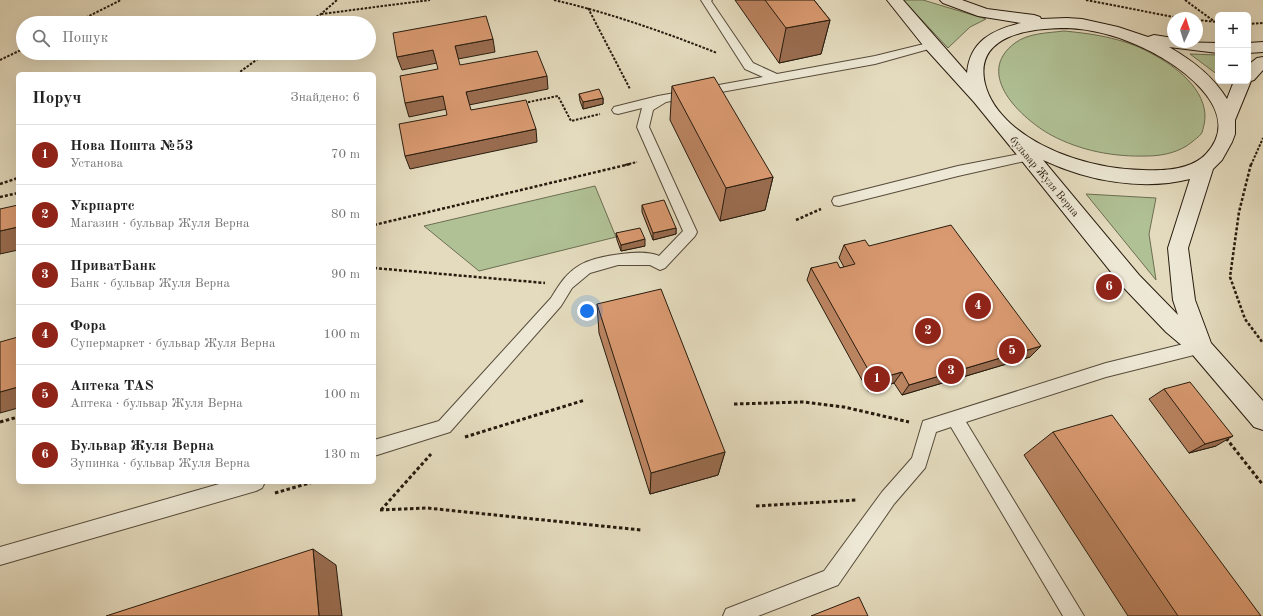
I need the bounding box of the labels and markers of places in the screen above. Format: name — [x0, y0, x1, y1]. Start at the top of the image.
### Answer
pin: 6 — [1096, 272, 1122, 302]
pin: 4 — [965, 291, 991, 321]
pin: 2 — [915, 316, 941, 346]
pin: 5 — [999, 336, 1025, 366]
pin: 3 — [938, 356, 964, 386]
pin: 1 — [864, 364, 890, 394]

